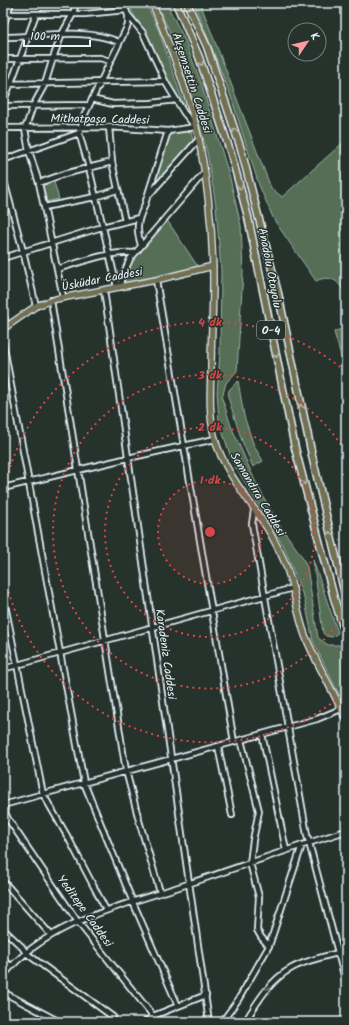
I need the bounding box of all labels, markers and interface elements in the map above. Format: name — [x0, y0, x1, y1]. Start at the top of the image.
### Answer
scale bar — [24, 22, 90, 48]
north arrow — [287, 22, 327, 62]
text: 100 m — [30, 27, 61, 46]
text: K — [305, 29, 324, 45]
street label: Akşemsettin Caddesi — [166, 30, 217, 137]
one-way arrow — [196, 60, 205, 67]
street label: Mithatpaşa Caddesi — [50, 109, 151, 130]
one-way arrow — [231, 127, 240, 134]
one-way arrow — [235, 183, 244, 190]
street label: Anadolu Otoyolu — [252, 226, 287, 310]
street label: Üsküdar Caddesi — [60, 262, 145, 297]
text: 4 dk — [198, 313, 223, 332]
road number: O-4 — [257, 321, 285, 339]
one-way arrow — [271, 352, 280, 358]
text: 3 dk — [197, 366, 223, 385]
one-way arrow — [298, 404, 306, 410]
text: 2 dk — [198, 418, 223, 437]
street label: Samandıra Caddesi — [225, 449, 291, 541]
text: 1 dk — [200, 471, 221, 490]
one-way arrow — [299, 478, 308, 485]
centre of rings — [203, 525, 217, 539]
one-way arrow — [327, 530, 335, 537]
street label: Karadeniz Caddesi — [150, 608, 181, 702]
street label: Yeditepe Caddesi — [52, 871, 118, 952]
one-way arrow — [263, 987, 270, 995]

